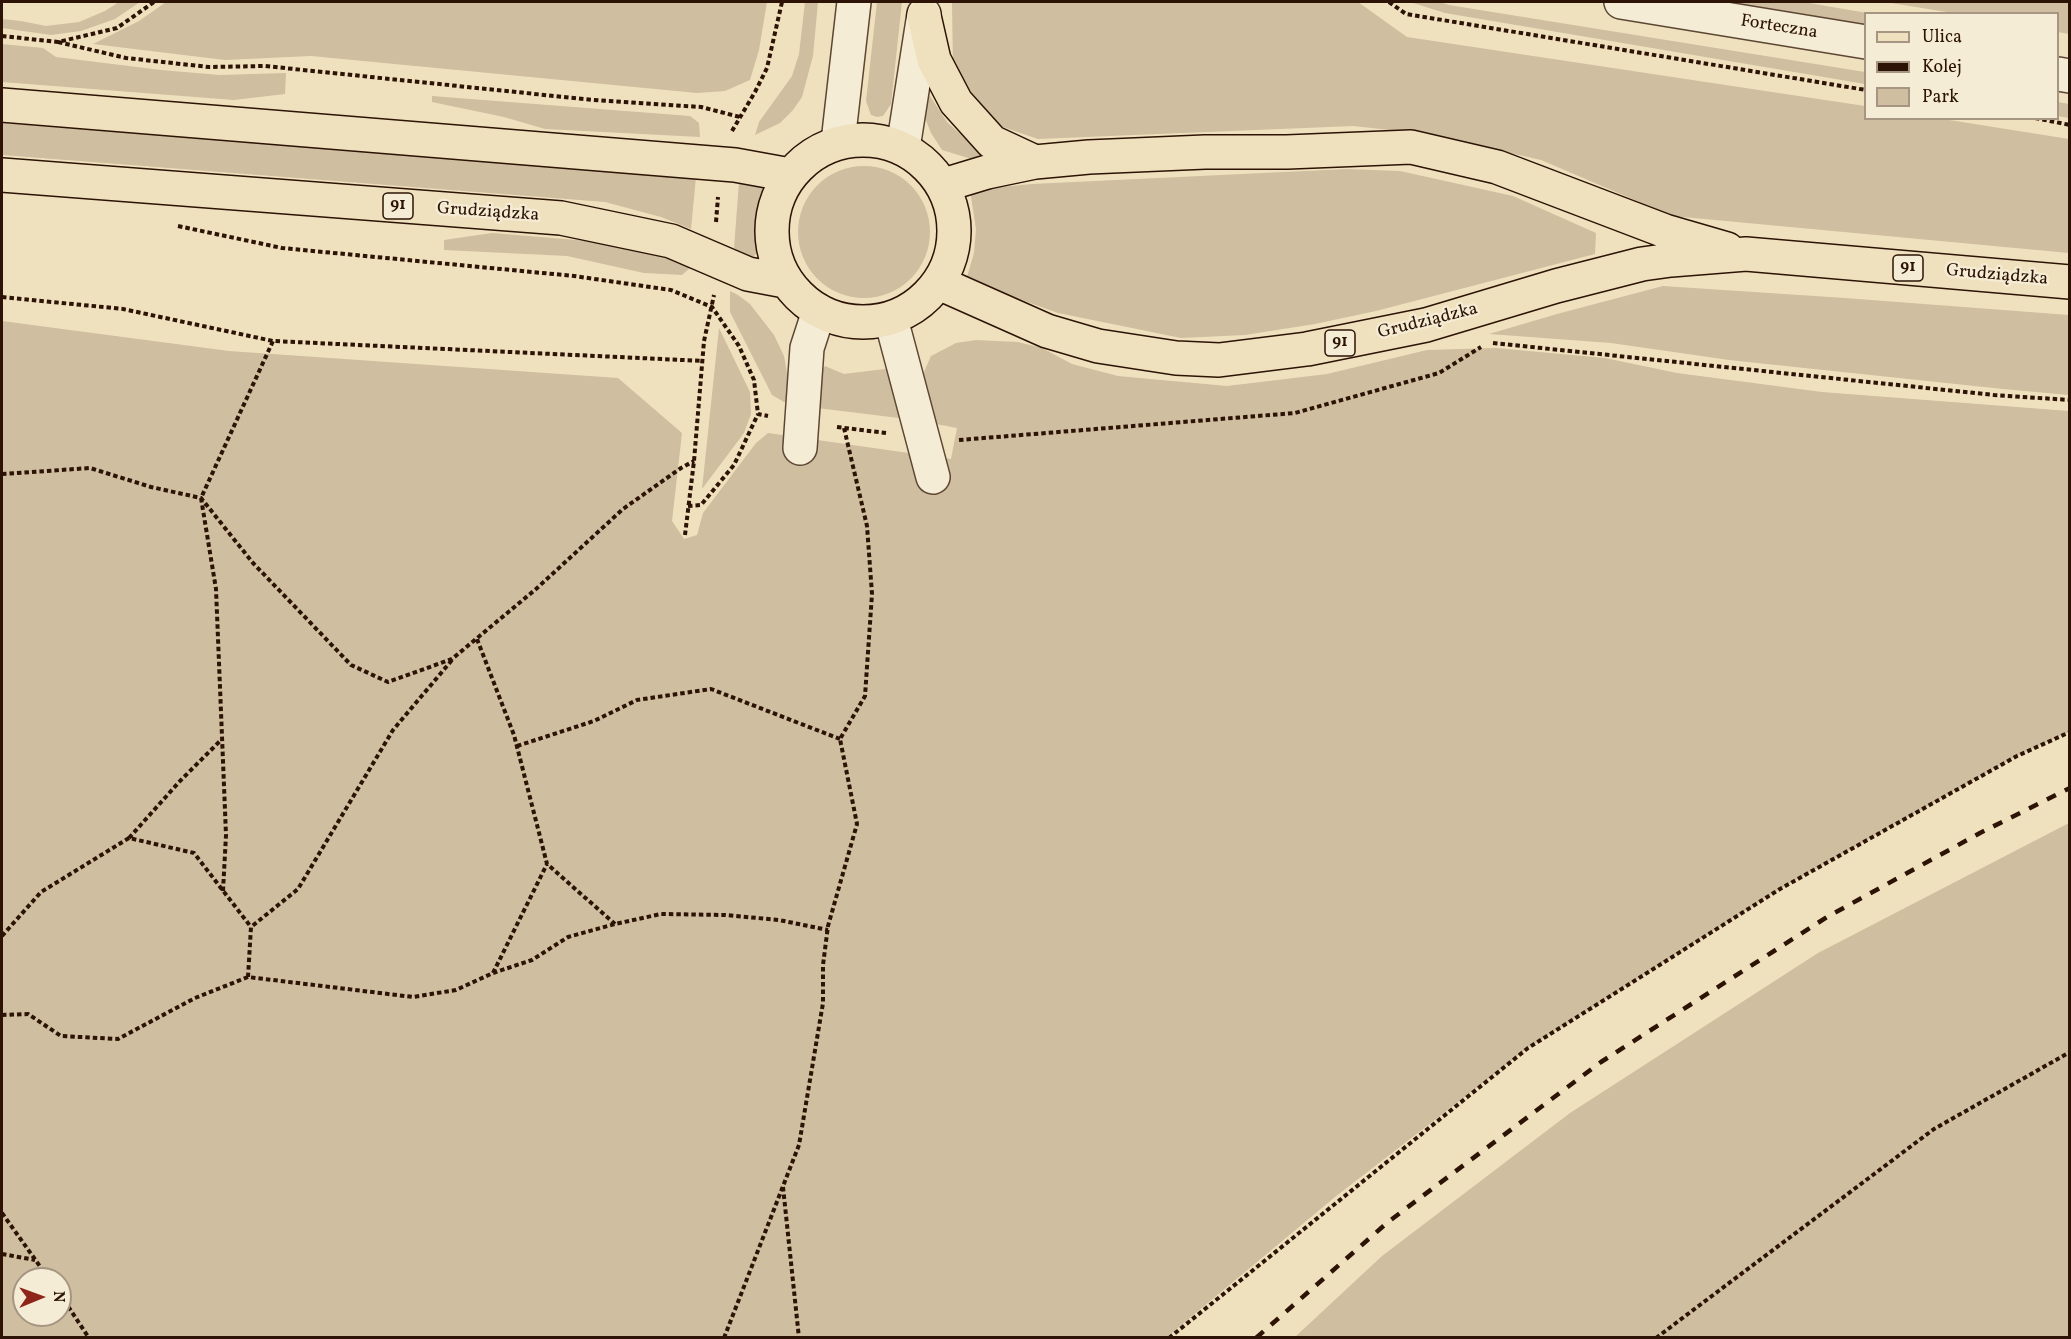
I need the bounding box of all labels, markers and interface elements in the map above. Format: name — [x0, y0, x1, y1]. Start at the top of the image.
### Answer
street label: Forteczna — [1739, 11, 1819, 45]
legend — [1864, 12, 2059, 120]
text: Ulica — [1922, 25, 1962, 50]
text: Kolej — [1922, 55, 1962, 80]
text: Park — [1922, 85, 1959, 110]
road number: 91 — [383, 193, 413, 219]
street label: Grudziądzka — [436, 199, 540, 227]
road number: 91 — [1893, 255, 1923, 281]
street label: Grudziądzka — [1945, 261, 2049, 291]
street label: Grudziądzka — [1376, 299, 1480, 345]
road number: 91 — [1325, 330, 1355, 356]
north arrow — [12, 1267, 72, 1327]
text: N — [47, 1291, 69, 1303]

